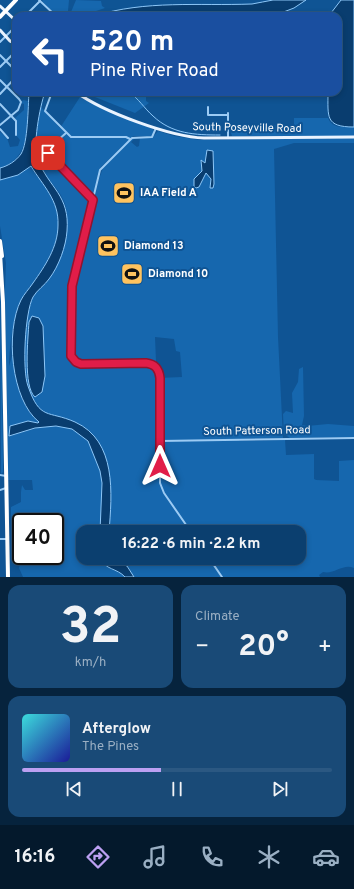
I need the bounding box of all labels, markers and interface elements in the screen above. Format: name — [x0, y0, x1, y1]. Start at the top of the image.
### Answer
text: 520 m — [90, 25, 174, 61]
icon: left — [24, 28, 76, 80]
text: Pine River Road — [90, 60, 219, 83]
street label: South Poseyville Road — [192, 120, 302, 136]
pin — [31, 136, 65, 170]
icon: arrive — [37, 142, 59, 164]
sports icon: IAA Field A — [111, 180, 137, 206]
place label: IAA Field A — [140, 186, 197, 200]
sports icon: Diamond 13 — [95, 233, 121, 259]
place label: Diamond 13 — [124, 239, 184, 253]
sports icon: Diamond 10 — [119, 261, 145, 287]
place label: Diamond 10 — [148, 267, 208, 281]
street label: South Patterson Road — [203, 423, 311, 439]
position arrow — [139, 445, 181, 487]
speed limit sign: 40 — [12, 513, 64, 565]
text: 16:22 · 6 min · 2.2 km — [122, 535, 260, 554]
text: 32 — [60, 596, 121, 662]
text: Climate — [195, 609, 240, 625]
text: 20° — [238, 629, 289, 666]
text: − — [195, 634, 209, 661]
text: + — [318, 634, 332, 661]
text: km/h — [75, 655, 106, 671]
text: Afterglow — [82, 720, 151, 739]
text: The Pines — [82, 739, 139, 755]
icon: previous — [63, 778, 85, 800]
icon: pause — [166, 778, 188, 800]
icon: next — [269, 778, 291, 800]
icon: directions — [84, 843, 112, 871]
icon: music — [141, 843, 169, 871]
icon: phone — [198, 843, 226, 871]
icon: climate — [255, 843, 283, 871]
icon: car — [312, 843, 340, 871]
text: 16:16 — [14, 846, 55, 869]

